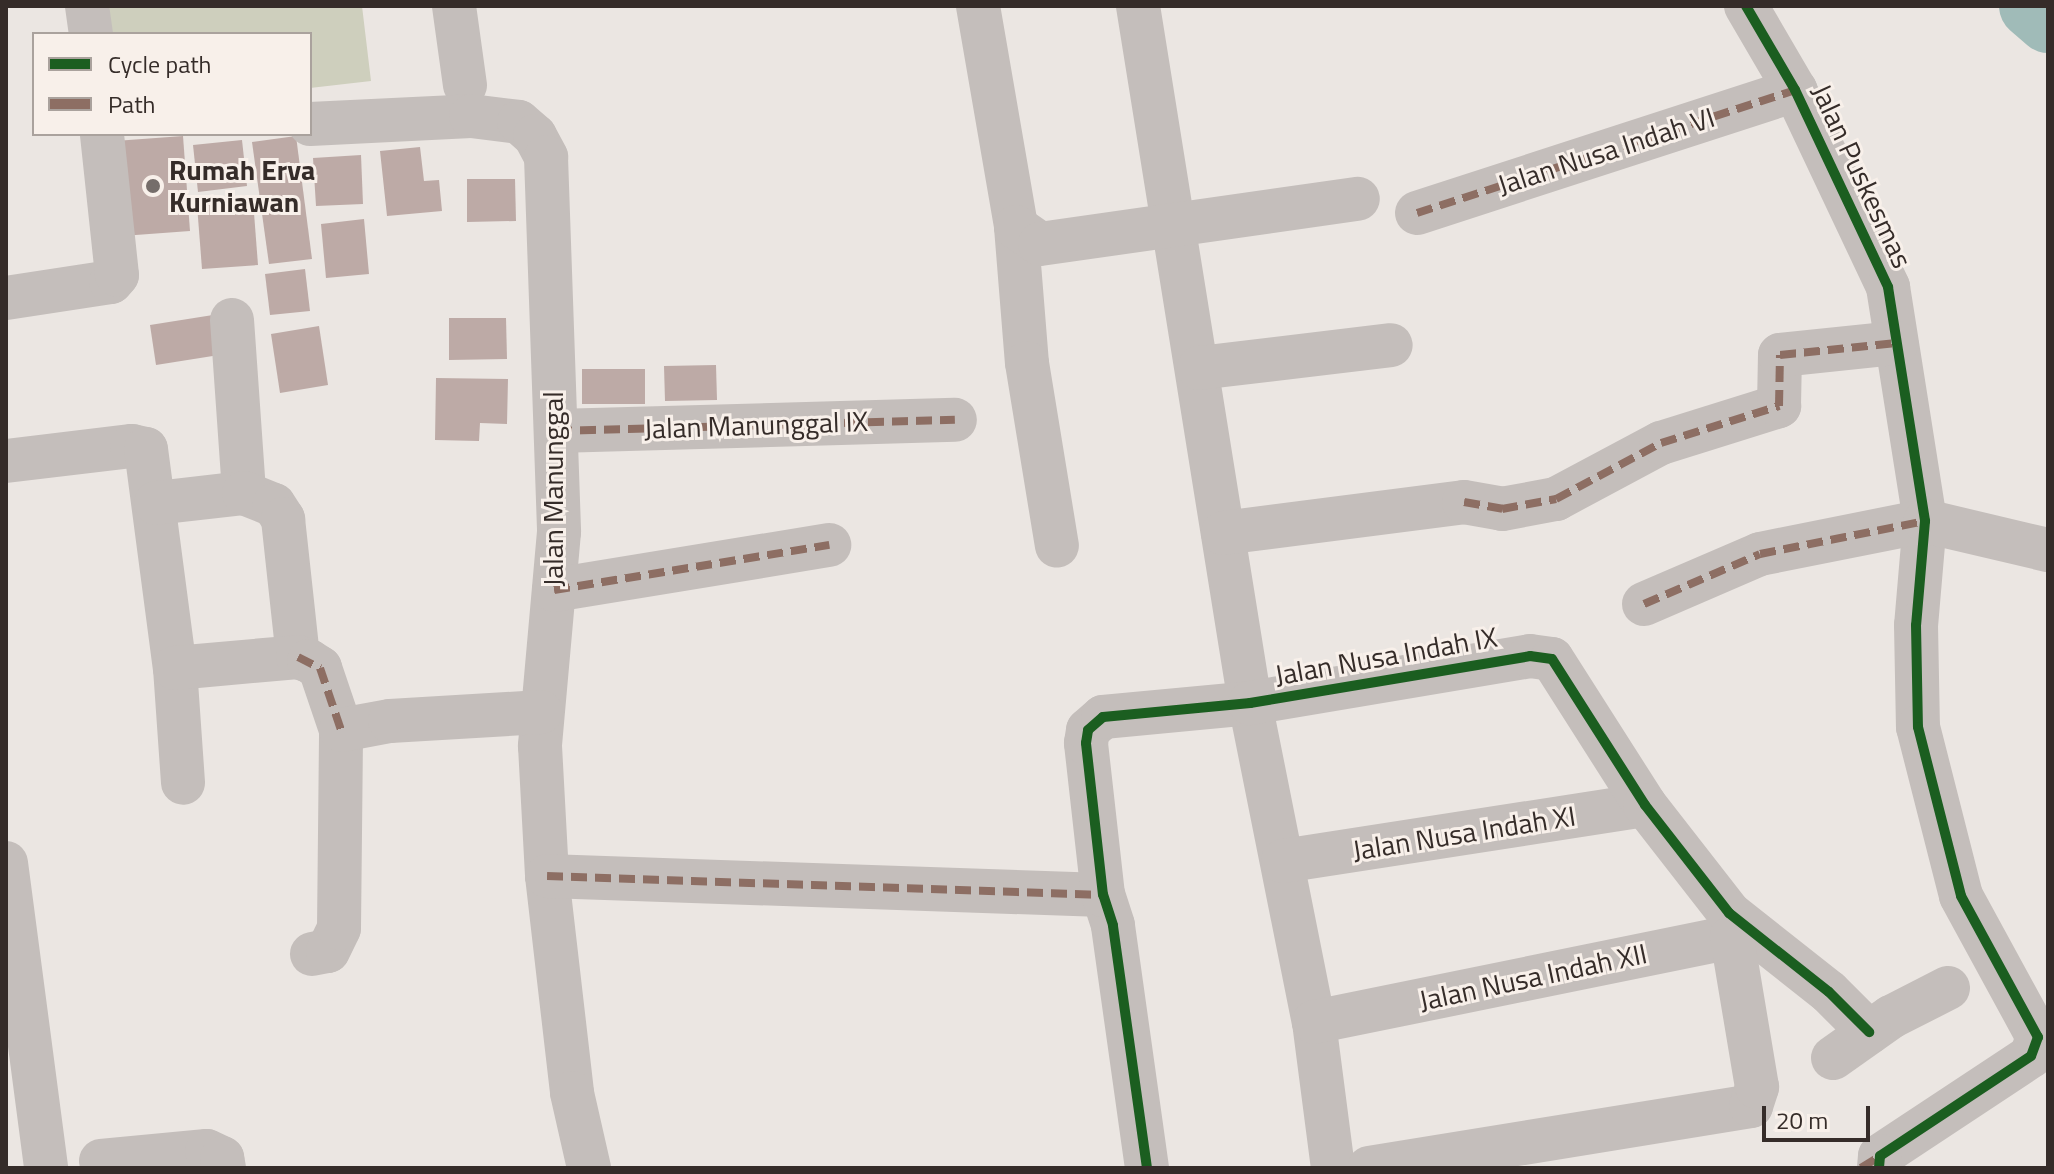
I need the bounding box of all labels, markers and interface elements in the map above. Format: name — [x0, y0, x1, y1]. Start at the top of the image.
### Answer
legend — [32, 32, 312, 136]
text: Cycle path — [108, 46, 211, 82]
street label: Jalan Puskesmas — [1805, 79, 1919, 273]
text: Path — [108, 86, 155, 122]
street label: Jalan Nusa Indah VI — [1493, 100, 1719, 202]
place label: Rumah Erva Kurniawan — [169, 153, 315, 219]
marker: Rumah Erva Kurniawan — [144, 177, 162, 195]
street label: Jalan Manunggal — [536, 391, 570, 587]
street label: Jalan Manunggal IX — [643, 404, 869, 446]
street label: Jalan Nusa Indah IX — [1272, 620, 1500, 692]
street label: Jalan Nusa Indah XI — [1350, 799, 1578, 867]
street label: Jalan Nusa Indah XII — [1416, 936, 1650, 1018]
scale bar — [1766, 1090, 1874, 1140]
text: 20 m — [1776, 1102, 1828, 1138]

